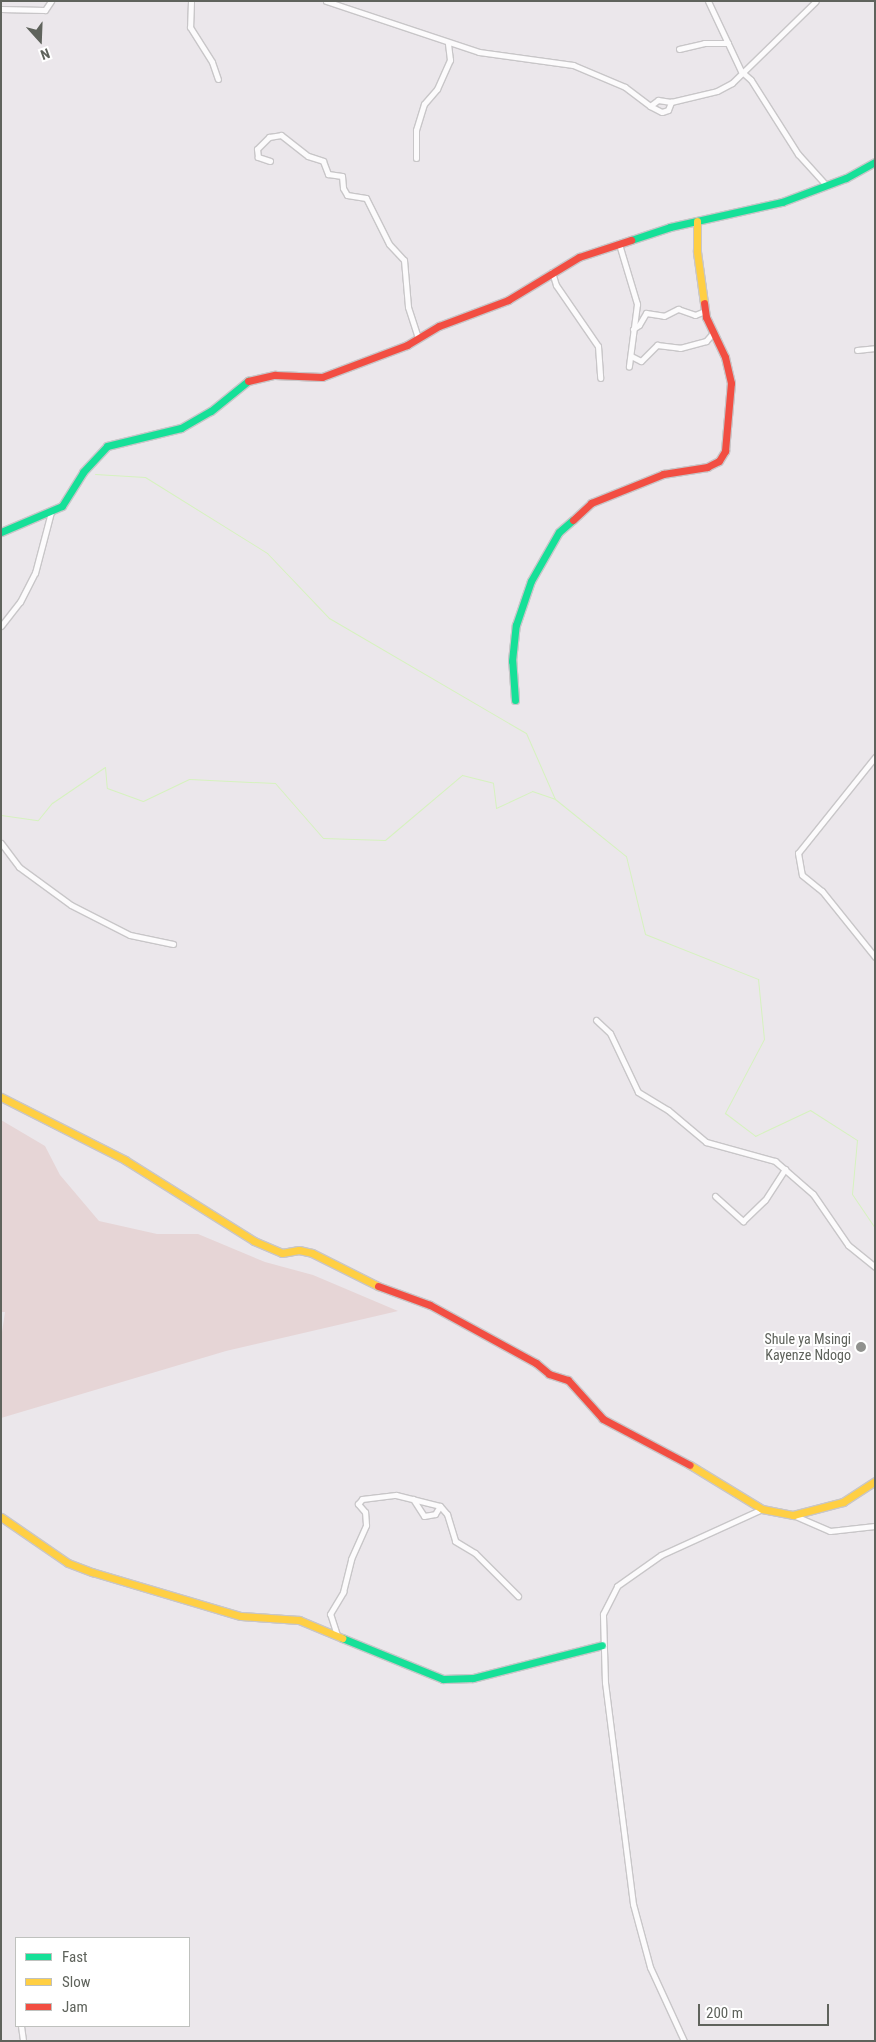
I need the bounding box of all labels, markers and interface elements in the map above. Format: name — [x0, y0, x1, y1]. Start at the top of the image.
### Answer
north arrow — [15, 15, 65, 65]
text: N — [38, 45, 52, 63]
place label: Shule ya Msingi Kayenze Ndogo — [765, 1331, 851, 1364]
marker: Shule ya Msingi Kayenze Ndogo — [855, 1341, 867, 1353]
legend — [15, 1937, 190, 2027]
text: Fast — [62, 1948, 87, 1966]
text: Slow — [62, 1973, 91, 1991]
scale bar — [701, 1994, 832, 2026]
text: Jam — [62, 1998, 88, 2016]
text: 200 m — [706, 2004, 743, 2022]

